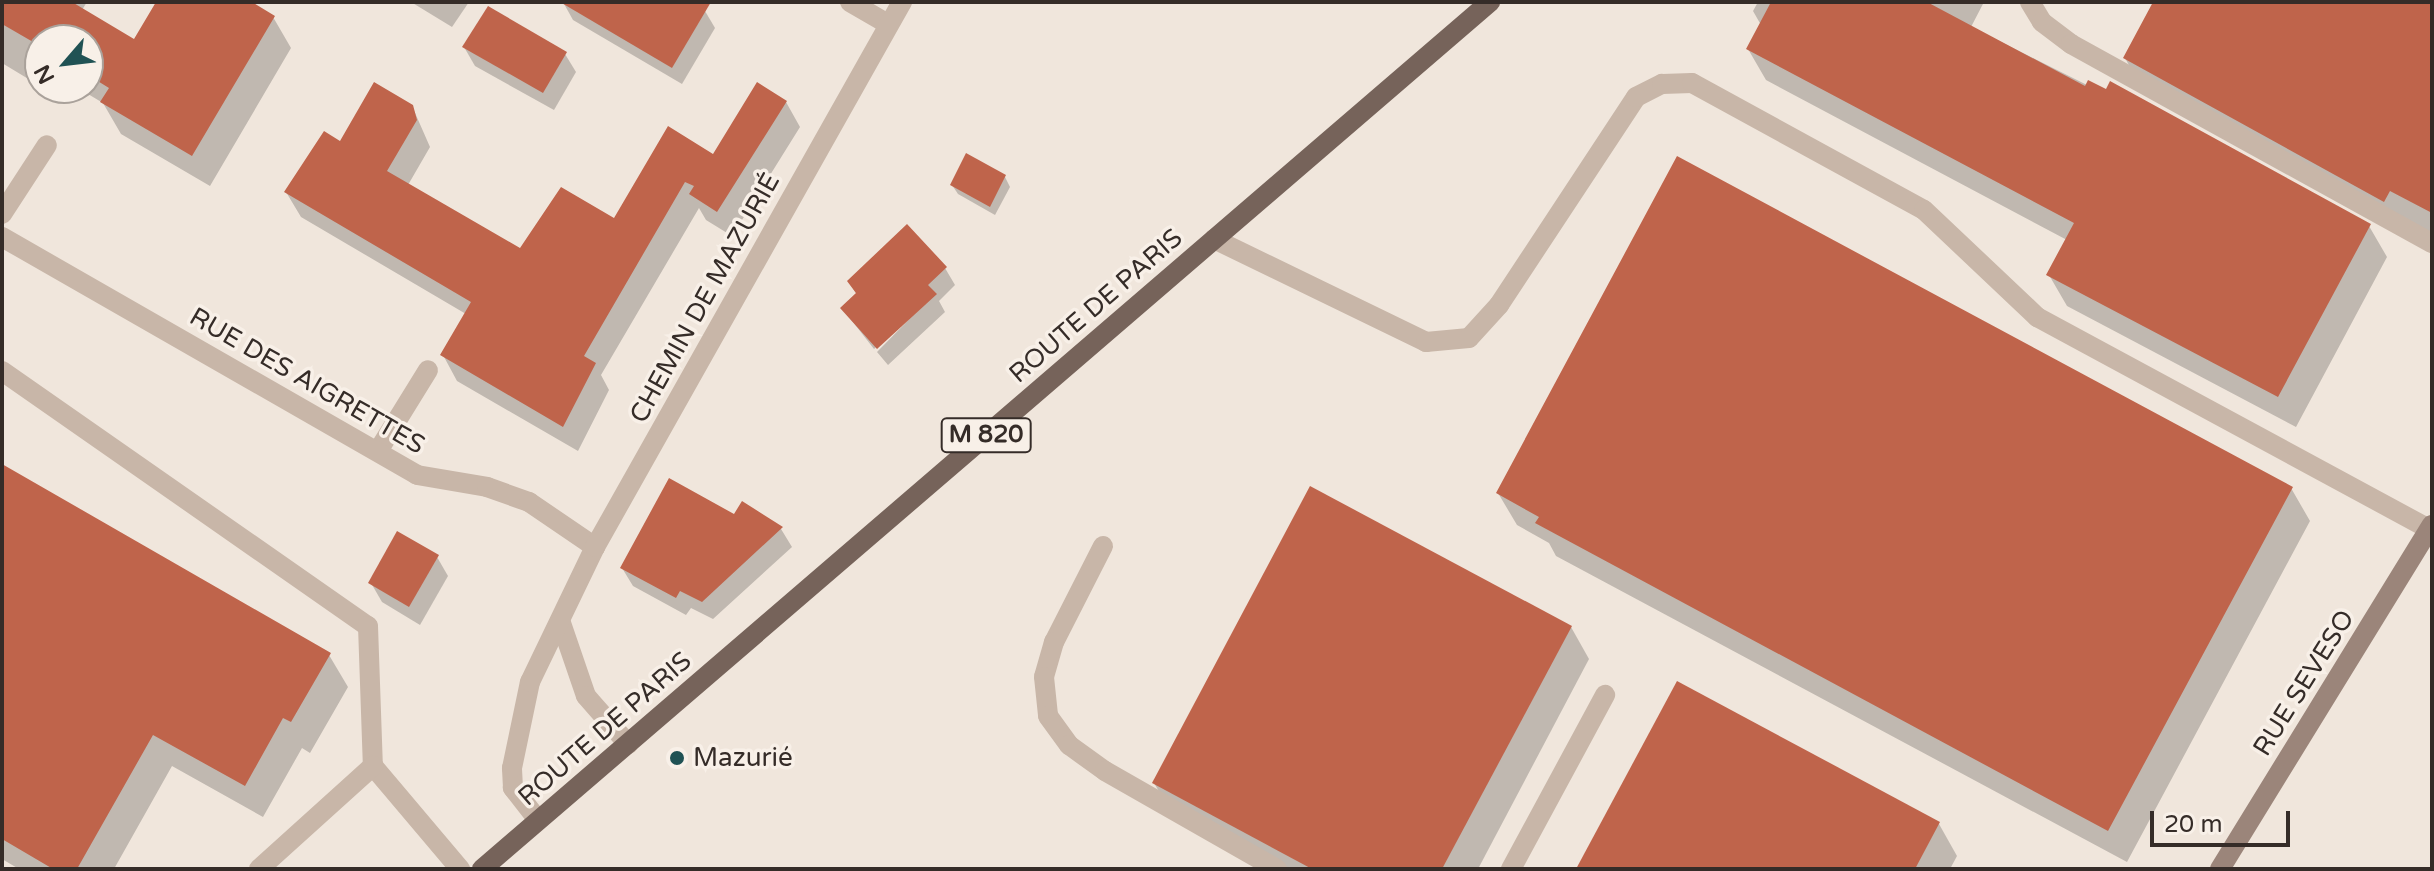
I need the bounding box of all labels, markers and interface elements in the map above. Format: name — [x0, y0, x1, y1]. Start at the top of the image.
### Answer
north arrow — [24, 24, 104, 104]
text: N — [29, 60, 60, 88]
street label: CHEMIN DE MAZURIÉ — [623, 168, 787, 428]
street label: ROUTE DE PARIS — [1003, 222, 1189, 390]
street label: RUE DES AIGRETTES — [184, 301, 430, 461]
road number: M 820 — [940, 415, 1032, 455]
street label: RUE SEVESO — [2247, 604, 2361, 762]
street label: ROUTE DE PARIS — [512, 645, 698, 813]
place label: Mazurié — [693, 742, 793, 774]
marker: Mazurié — [668, 749, 686, 767]
scale bar — [2154, 795, 2294, 845]
text: 20 m — [2164, 810, 2222, 839]

